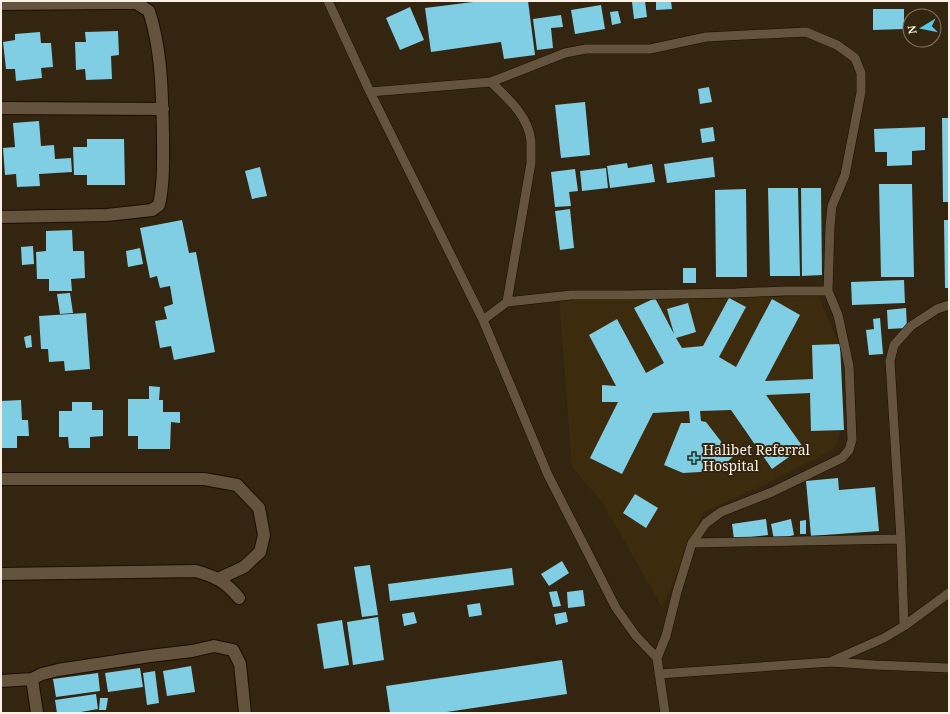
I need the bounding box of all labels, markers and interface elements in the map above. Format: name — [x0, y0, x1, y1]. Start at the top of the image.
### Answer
north arrow — [902, 8, 942, 48]
text: N — [903, 24, 920, 35]
place label: Halibet Referral Hospital — [703, 440, 811, 475]
marker: Halibet Referral Hospital — [688, 452, 700, 464]

